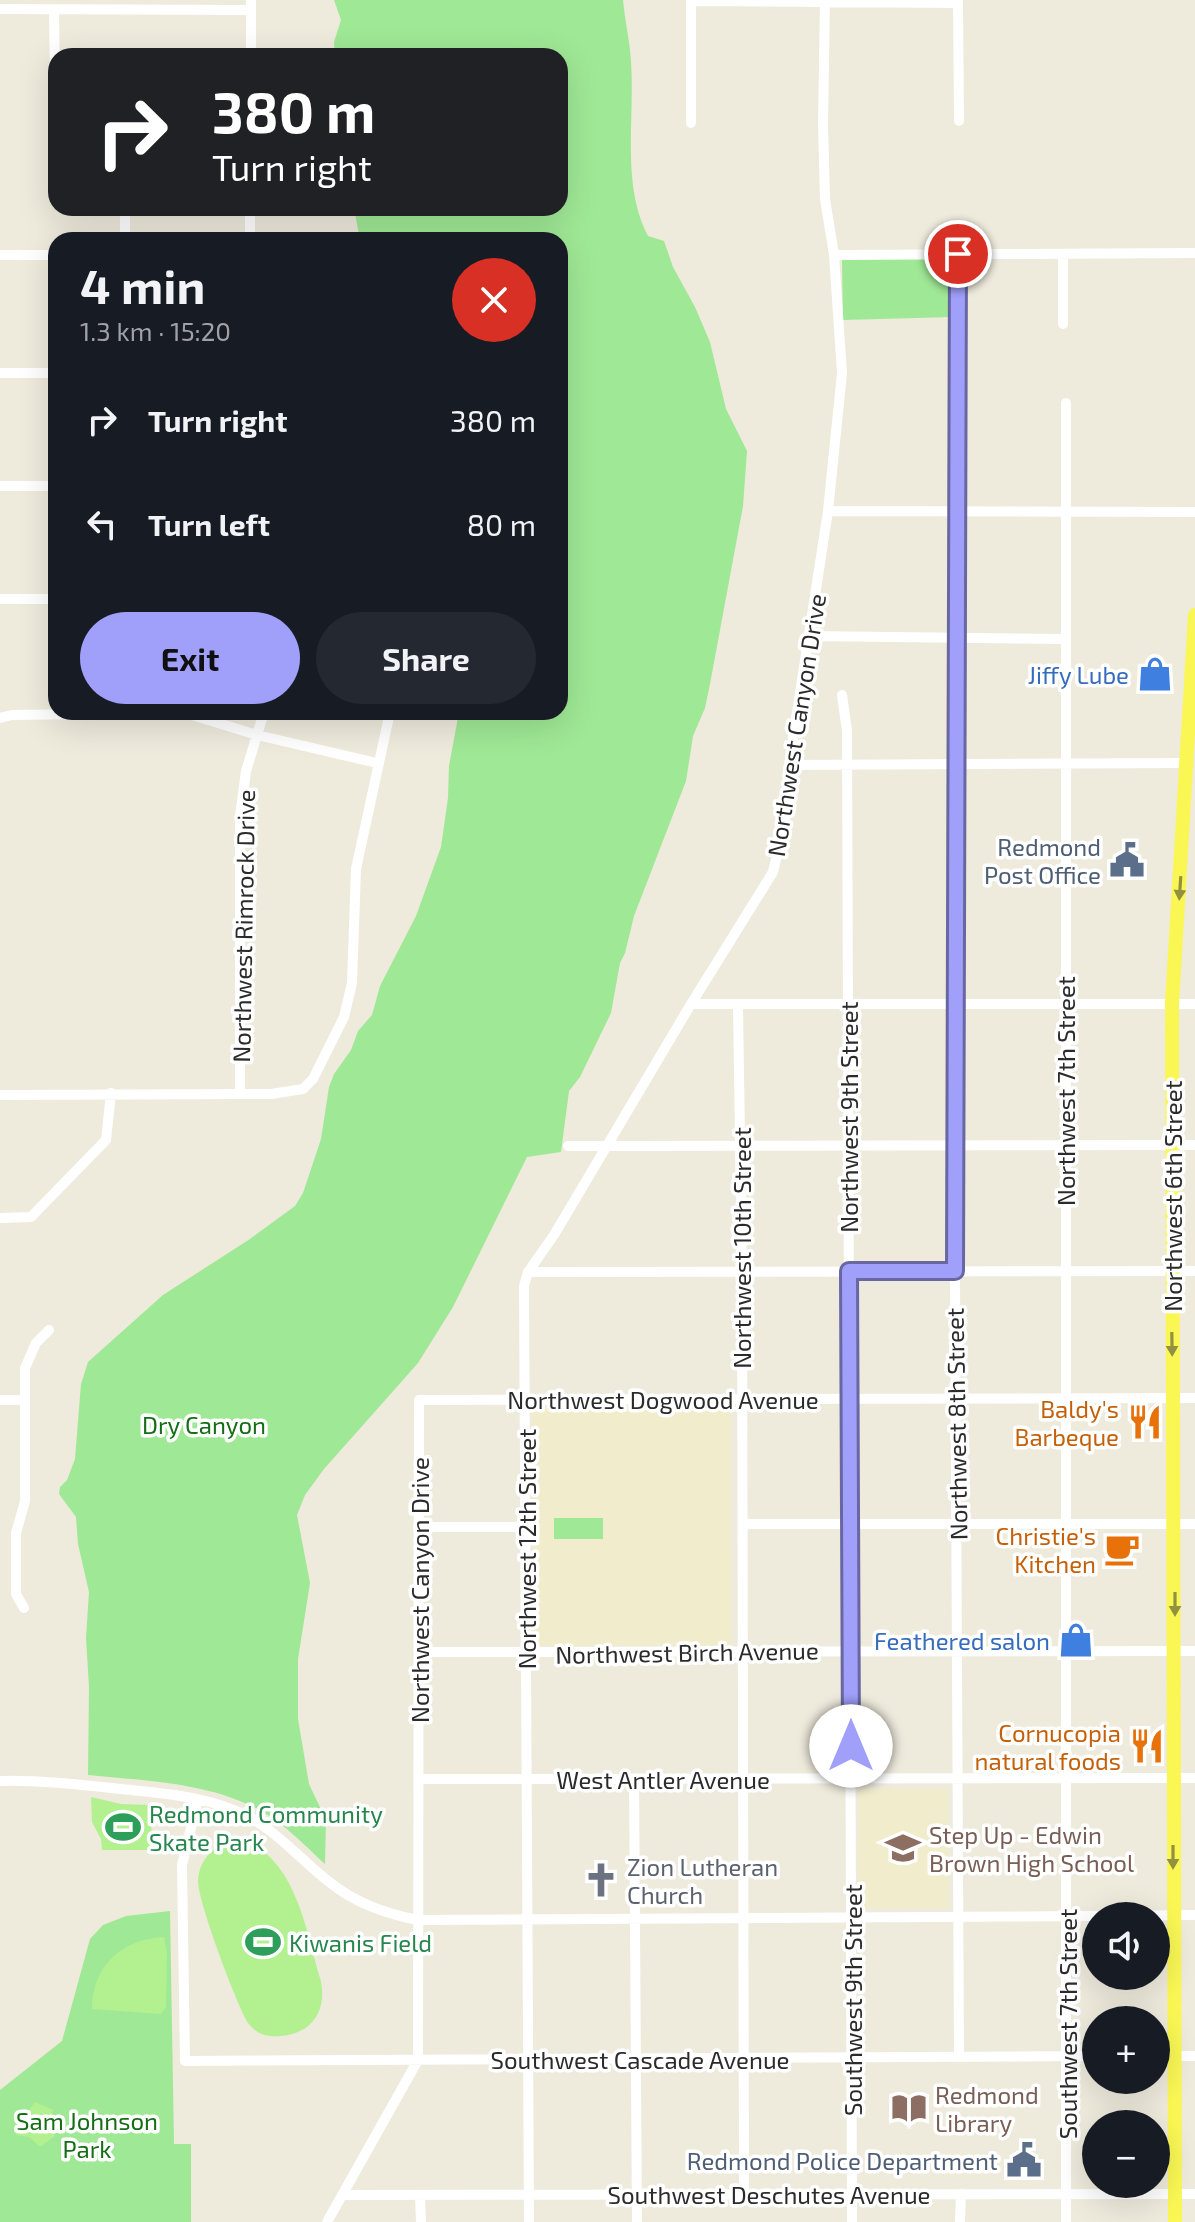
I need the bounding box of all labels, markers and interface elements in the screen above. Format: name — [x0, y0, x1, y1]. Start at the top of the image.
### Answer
text: 380 m — [212, 77, 375, 144]
icon: right — [80, 80, 184, 184]
text: Turn right — [212, 145, 372, 188]
pin — [924, 220, 992, 288]
icon: arrive — [936, 232, 980, 276]
text: 4 min — [80, 256, 205, 314]
button: close — [452, 258, 536, 342]
text: 1.3 km · 15:20 — [80, 315, 231, 346]
icon: right — [80, 398, 124, 442]
text: Turn right — [148, 402, 288, 438]
text: 380 m — [450, 402, 536, 438]
icon: left — [80, 502, 124, 546]
text: Turn left — [148, 506, 270, 542]
text: 80 m — [467, 506, 536, 542]
street label: Northwest Canyon Drive — [761, 591, 831, 859]
button: Exit — [80, 612, 300, 704]
button: Share — [316, 612, 536, 704]
shop icon: Jiffy Lube — [1136, 655, 1174, 693]
place label: Jiffy Lube — [1028, 660, 1129, 689]
street label: Northwest Rimrock Drive — [226, 789, 260, 1063]
place label: Redmond Post Office — [984, 832, 1101, 889]
public building icon: Redmond Post Office — [1108, 841, 1146, 879]
one-way arrow — [1173, 876, 1186, 901]
street label: Northwest 7th Street — [1051, 976, 1080, 1206]
street label: Northwest 9th Street — [834, 1001, 863, 1233]
street label: Northwest 6th Street — [1158, 1080, 1187, 1312]
street label: Northwest 10th Street — [727, 1127, 756, 1369]
street label: Northwest 8th Street — [939, 1308, 973, 1540]
one-way arrow — [1166, 1332, 1178, 1357]
street label: Northwest Dogwood Avenue — [507, 1385, 819, 1414]
place label: Baldy's Barbeque — [1015, 1394, 1119, 1451]
restaurant icon: Baldy's Barbeque — [1126, 1403, 1164, 1441]
park label: Dry Canyon — [142, 1410, 266, 1439]
street label: Northwest 12th Street — [512, 1429, 541, 1669]
street label: Northwest Canyon Drive — [405, 1457, 434, 1723]
place label: Christie's Kitchen — [996, 1521, 1096, 1578]
cafe icon: Christie's Kitchen — [1103, 1530, 1141, 1568]
one-way arrow — [1169, 1592, 1181, 1617]
shop icon: Feathered salon — [1057, 1621, 1095, 1659]
place label: Feathered salon — [874, 1626, 1050, 1655]
street label: Northwest Birch Avenue — [555, 1635, 819, 1669]
position arrow — [809, 1704, 893, 1788]
place label: Cornucopia natural foods — [975, 1718, 1121, 1775]
restaurant icon: Cornucopia natural foods — [1128, 1727, 1166, 1765]
street label: West Antler Avenue — [556, 1765, 770, 1794]
place label: Redmond Community Skate Park — [149, 1799, 383, 1856]
sports icon: Redmond Community Skate Park — [104, 1808, 142, 1846]
place label: Step Up - Edwin Brown High School — [929, 1820, 1134, 1877]
school or university icon: Step Up - Edwin Brown High School — [884, 1829, 922, 1867]
one-way arrow — [1167, 1845, 1179, 1870]
place label: Zion Lutheran Church — [627, 1852, 778, 1909]
church icon: Zion Lutheran Church — [582, 1861, 620, 1899]
street label: Southwest 9th Street — [838, 1884, 867, 2116]
map controls — [1082, 1902, 1170, 2198]
button: sound — [1082, 1902, 1170, 1990]
street label: Southwest 7th Street — [1053, 1909, 1082, 2139]
sports icon: Kiwanis Field — [244, 1923, 282, 1961]
place label: Kiwanis Field — [289, 1928, 432, 1957]
button: + — [1082, 2006, 1170, 2094]
street label: Southwest Cascade Avenue — [491, 2045, 789, 2074]
place label: Redmond Library — [935, 2080, 1039, 2137]
library icon: Redmond Library — [890, 2089, 928, 2127]
park label: Sam Johnson Park — [16, 2106, 158, 2163]
button: − — [1082, 2110, 1170, 2198]
public building icon: Redmond Police Department — [1005, 2141, 1043, 2179]
place label: Redmond Police Department — [687, 2146, 998, 2175]
street label: Southwest Deschutes Avenue — [608, 2180, 930, 2209]

